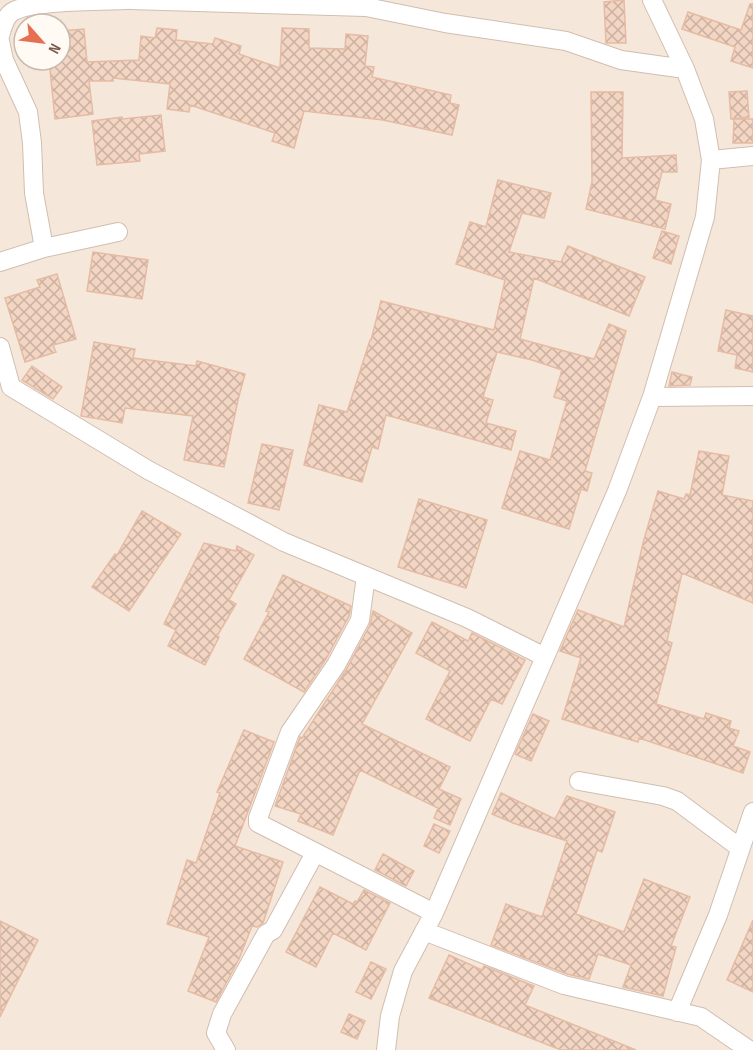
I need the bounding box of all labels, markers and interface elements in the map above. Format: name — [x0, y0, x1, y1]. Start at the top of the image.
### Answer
north arrow — [12, 12, 72, 72]
text: N — [44, 40, 64, 57]

